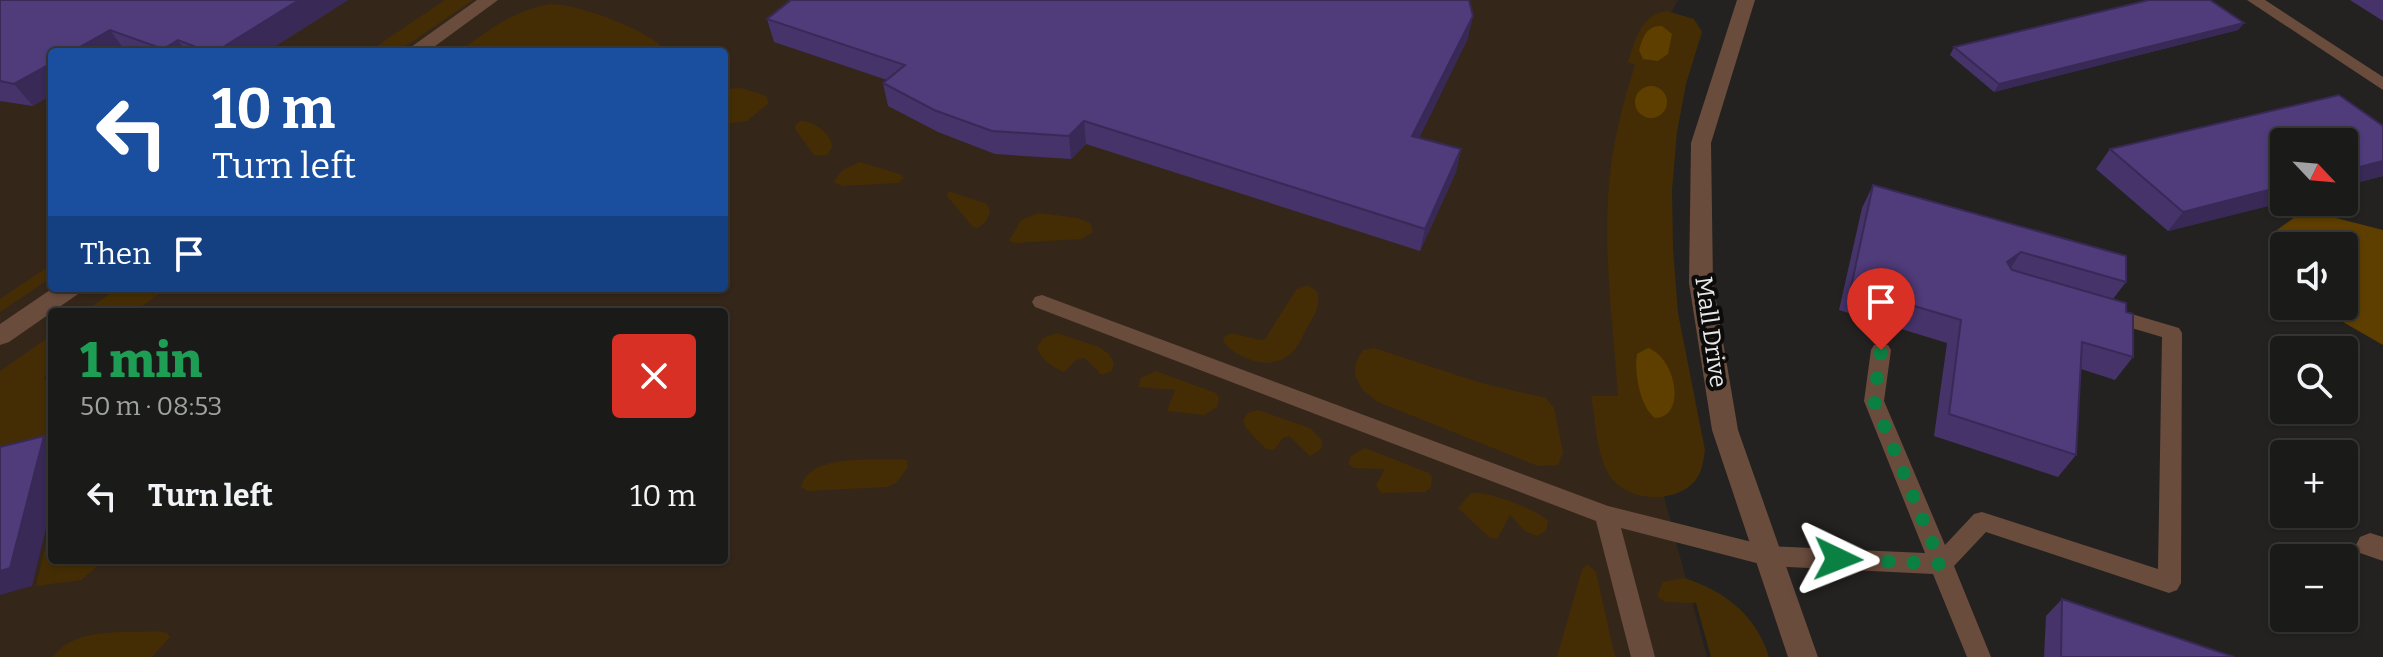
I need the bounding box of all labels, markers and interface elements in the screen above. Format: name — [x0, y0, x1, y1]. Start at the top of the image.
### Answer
text: 10 m — [212, 76, 335, 143]
icon: left — [80, 80, 184, 184]
north arrow — [2270, 128, 2358, 216]
map controls — [2270, 128, 2358, 632]
text: Turn left — [212, 144, 356, 188]
icon: arrive — [167, 232, 211, 276]
button: sound — [2270, 232, 2358, 320]
text: Then — [80, 236, 151, 272]
pin — [1847, 268, 1915, 350]
street label: Mall Drive — [1689, 275, 1733, 389]
icon: arrive — [1859, 280, 1903, 324]
text: 1 min — [80, 332, 202, 390]
button: close — [612, 334, 696, 418]
button: search — [2270, 336, 2358, 424]
text: 50 m · 08:53 — [80, 391, 222, 422]
button: + — [2270, 440, 2358, 528]
icon: left — [80, 474, 124, 518]
text: Turn left — [148, 478, 273, 514]
text: 10 m — [630, 478, 696, 514]
position arrow — [1796, 517, 1880, 601]
button: − — [2270, 544, 2358, 632]

